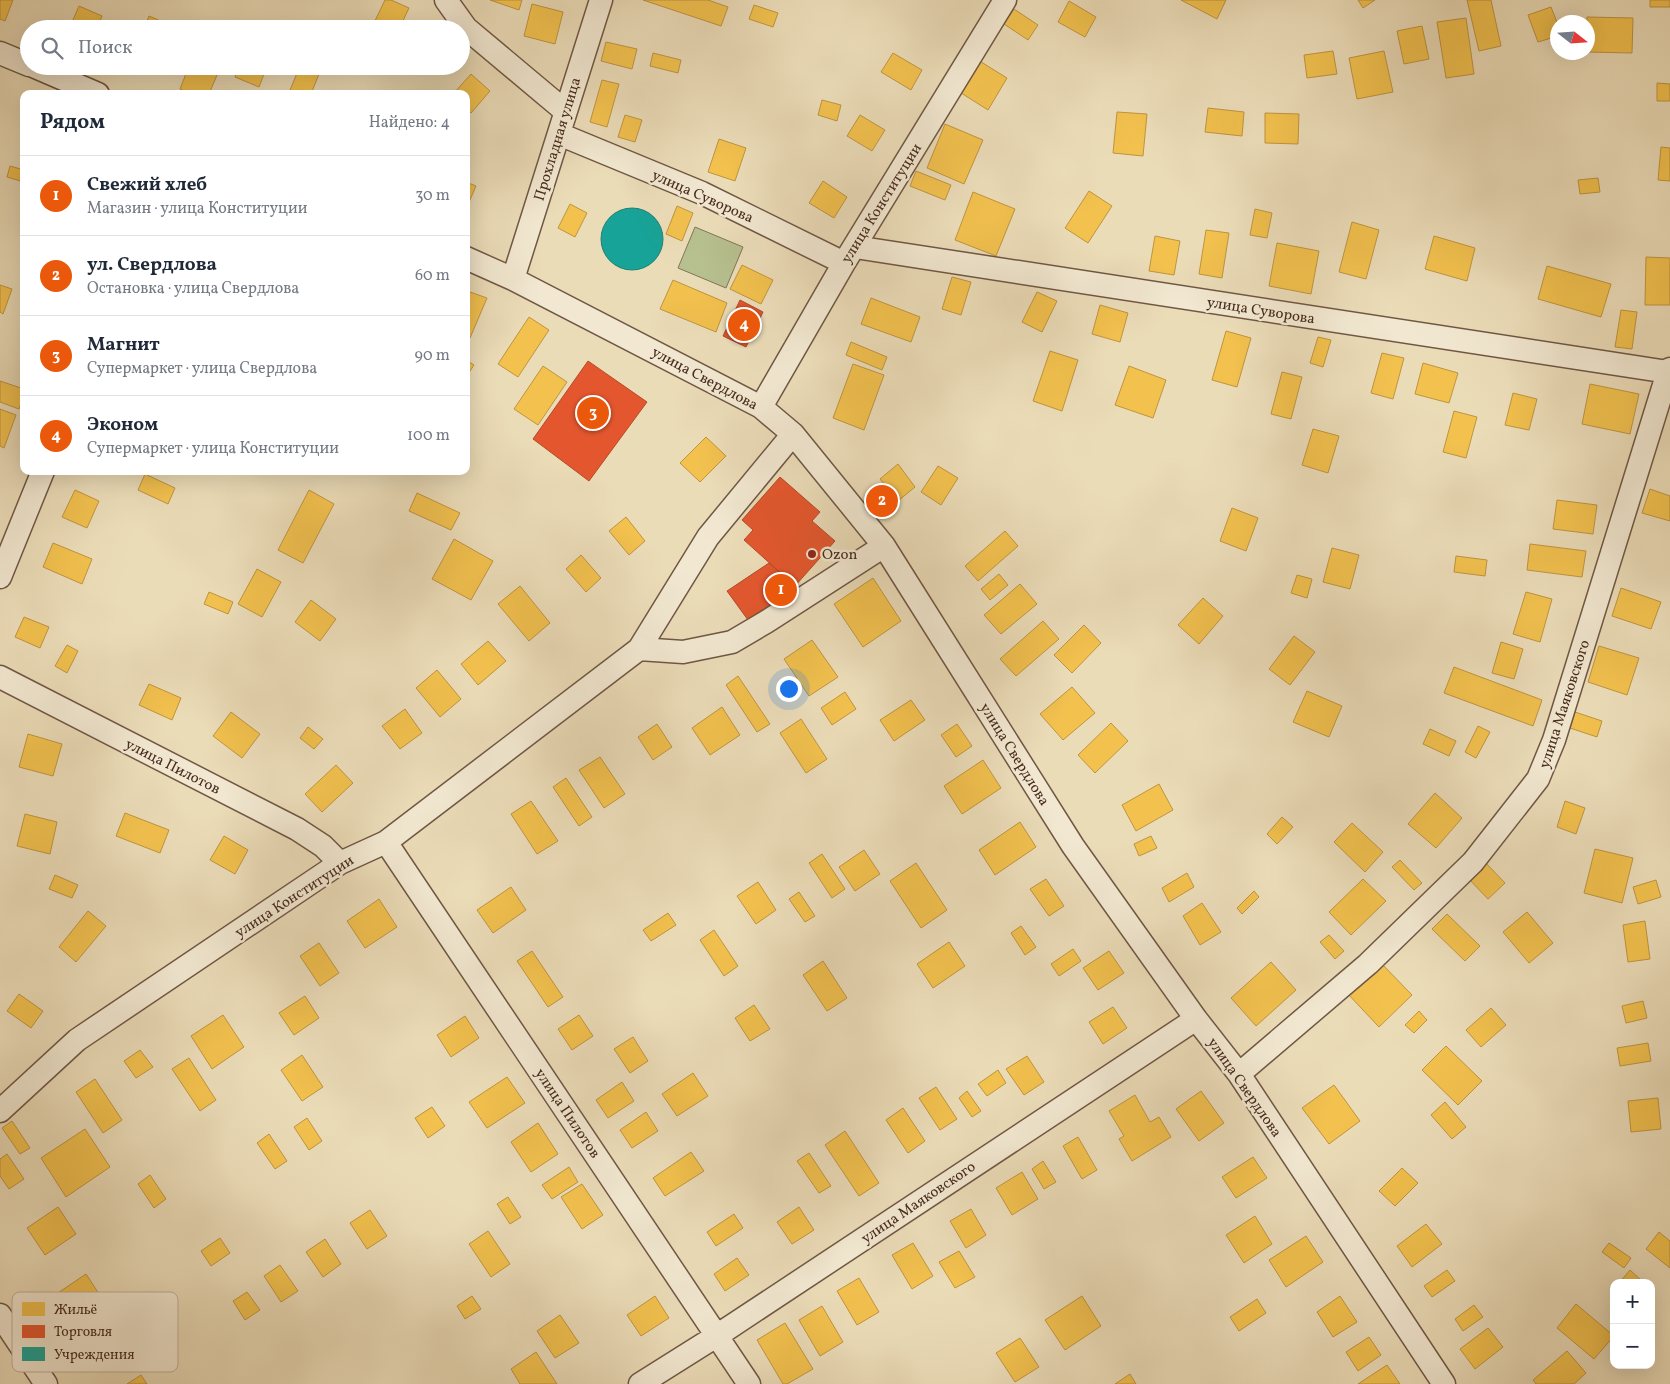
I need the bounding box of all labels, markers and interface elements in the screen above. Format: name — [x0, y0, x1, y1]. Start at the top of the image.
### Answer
north arrow — [1550, 15, 1595, 60]
search box — [20, 20, 470, 75]
icon: search — [38, 34, 66, 62]
text: Поиск — [78, 35, 132, 61]
street label: Прохладная улица — [530, 75, 587, 204]
text: Рядом — [40, 108, 105, 137]
text: Найдено: 4 — [369, 112, 450, 134]
street label: улица Конституции — [837, 140, 928, 268]
street label: улица Суворова — [648, 166, 757, 229]
text: Свежий хлеб — [87, 172, 207, 198]
text: 1 — [53, 185, 59, 207]
text: 30 m — [415, 185, 450, 207]
text: Магазин · улица Конституции — [87, 198, 308, 220]
text: ул. Свердлова — [87, 252, 217, 278]
text: 2 — [52, 265, 60, 287]
text: 60 m — [415, 265, 450, 287]
text: Остановка · улица Свердлова — [87, 278, 299, 300]
street label: улица Суворова — [1205, 293, 1316, 330]
pin: 4 — [728, 306, 760, 344]
text: Магнит — [87, 332, 160, 358]
street label: улица Свердлова — [647, 342, 761, 416]
text: 3 — [52, 345, 60, 367]
text: 90 m — [414, 345, 450, 367]
text: Супермаркет · улица Свердлова — [87, 358, 317, 380]
pin: 3 — [577, 394, 609, 432]
text: Эконом — [87, 412, 158, 438]
text: 4 — [51, 425, 61, 447]
text: 100 m — [407, 425, 450, 447]
text: Супермаркет · улица Конституции — [87, 438, 339, 460]
pin: 2 — [866, 482, 898, 520]
place label: Ozon — [822, 545, 857, 566]
marker: Ozon — [806, 548, 818, 560]
pin: 1 — [765, 571, 797, 609]
street label: улица Маяковского — [1535, 637, 1596, 772]
your location — [776, 676, 802, 702]
street label: улица Свердлова — [974, 699, 1054, 810]
street label: улица Пилотов — [121, 734, 224, 800]
street label: улица Конституции — [231, 851, 358, 944]
street label: улица Свердлова — [1201, 1034, 1286, 1142]
street label: улица Пилотов — [529, 1065, 605, 1163]
street label: улица Маяковского — [857, 1157, 980, 1249]
map controls — [1610, 1279, 1655, 1369]
button: + — [1610, 1279, 1655, 1324]
legend — [12, 1292, 178, 1372]
text: Жильё — [54, 1301, 98, 1320]
text: Торговля — [54, 1323, 112, 1342]
button: − — [1610, 1324, 1655, 1369]
text: Учреждения — [54, 1346, 134, 1365]

